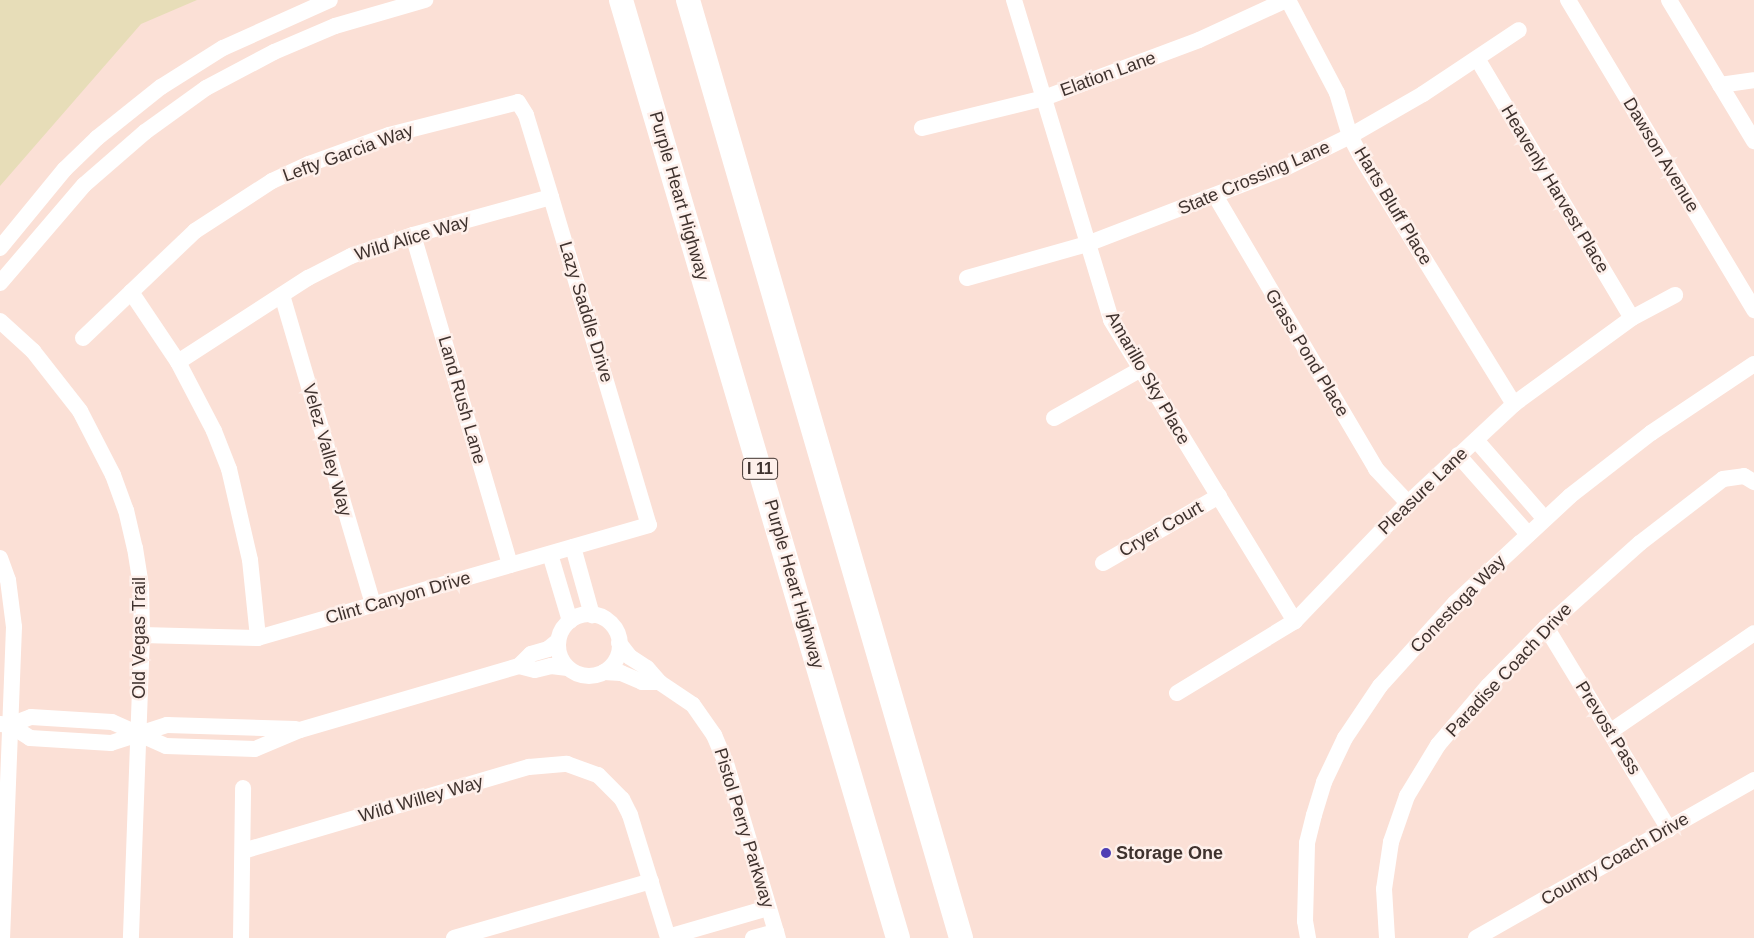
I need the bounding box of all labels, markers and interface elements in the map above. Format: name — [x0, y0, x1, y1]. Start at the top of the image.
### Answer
street label: Elation Lane — [1057, 47, 1159, 101]
street label: Dawson Avenue — [1618, 93, 1704, 217]
street label: Heavenly Harvest Place — [1496, 101, 1614, 277]
street label: Purple Heart Highway — [644, 109, 714, 283]
street label: Lefty Garcia Way — [280, 119, 416, 187]
street label: State Crossing Lane — [1175, 136, 1333, 220]
street label: Harts Bluff Place — [1349, 143, 1437, 269]
street label: Wild Alice Way — [352, 210, 472, 266]
street label: Lazy Saddle Drive — [554, 239, 618, 385]
street label: Grass Pond Place — [1260, 285, 1354, 421]
street label: Amarillo Sky Place — [1101, 308, 1195, 448]
street label: Land Rush Lane — [433, 334, 491, 466]
street label: Velez Valley Way — [298, 381, 356, 519]
street label: Pleasure Lane — [1374, 443, 1472, 539]
road number: I 11 — [741, 456, 779, 482]
street label: Cryer Court — [1115, 496, 1207, 562]
street label: Purple Heart Highway — [759, 497, 829, 671]
street label: Conestoga Way — [1406, 551, 1510, 657]
street label: Clint Canyon Drive — [323, 567, 473, 629]
street label: Old Vegas Trail — [128, 577, 150, 699]
street label: Paradise Coach Drive — [1441, 599, 1577, 741]
street label: Prevost Pass — [1571, 677, 1645, 779]
street label: Pistol Perry Parkway — [709, 745, 779, 911]
street label: Wild Willey Way — [356, 771, 486, 827]
street label: Country Coach Drive — [1537, 808, 1693, 910]
place label: Storage One — [1116, 842, 1223, 864]
marker: Storage One — [1100, 847, 1112, 859]

